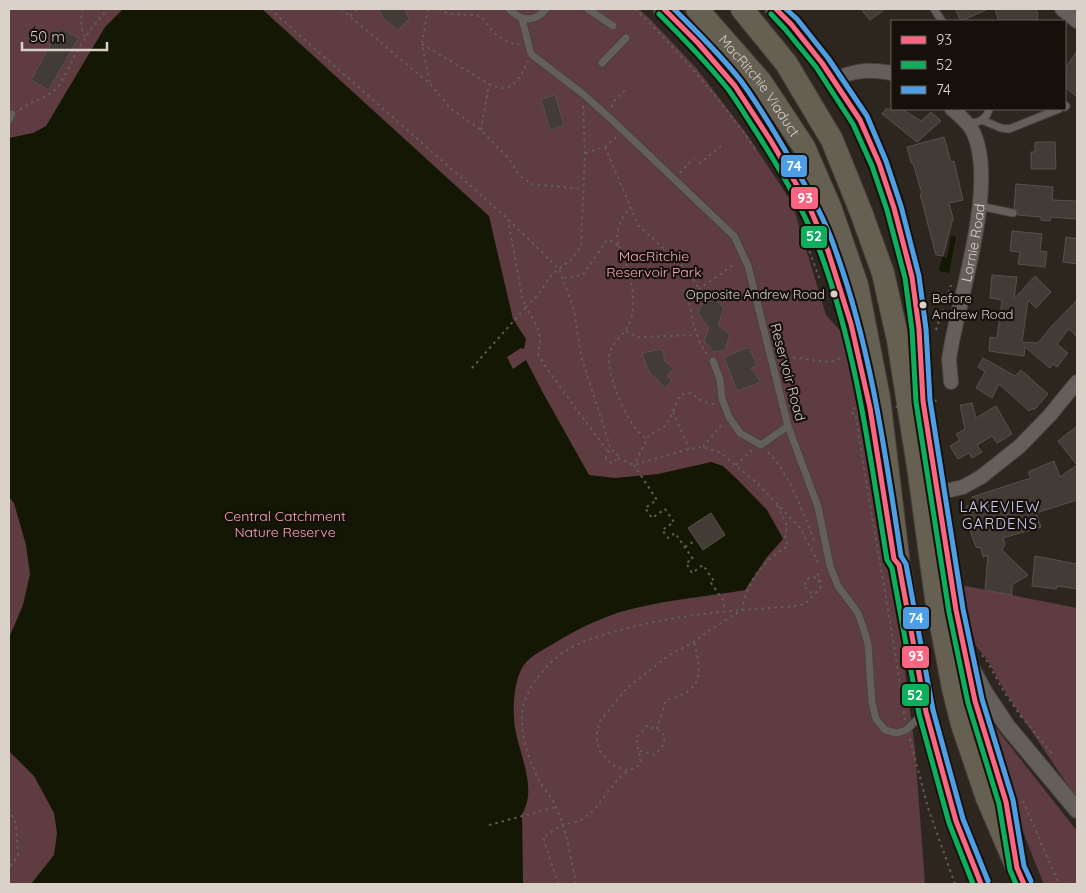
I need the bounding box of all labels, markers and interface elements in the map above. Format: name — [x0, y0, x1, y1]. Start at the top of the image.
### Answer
scale bar — [22, 20, 108, 52]
legend — [891, 20, 1066, 110]
text: 50 m — [30, 27, 65, 46]
text: 93 — [936, 30, 952, 49]
street label: MacRitchie Viaduct — [715, 31, 804, 140]
text: 52 — [936, 55, 953, 74]
text: 74 — [936, 80, 951, 99]
line badge: 74 — [780, 154, 808, 178]
text: 74 — [786, 157, 802, 175]
line badge: 93 — [790, 186, 819, 210]
text: 93 — [797, 189, 813, 207]
street label: Lornie Road — [957, 203, 989, 284]
line badge: 52 — [800, 225, 828, 249]
text: 52 — [806, 227, 822, 245]
park label: MacRitchie Reservoir Park — [606, 247, 702, 281]
place label: Opposite Andrew Road — [686, 286, 825, 302]
marker: Opposite Andrew Road — [829, 289, 839, 299]
place label: Before Andrew Road — [932, 290, 1013, 322]
marker: Before Andrew Road — [918, 300, 928, 310]
street label: Reservoir Road — [766, 321, 810, 423]
district label: LAKEVIEW GARDENS — [959, 497, 1041, 533]
park label: Central Catchment Nature Reserve — [224, 507, 346, 541]
line badge: 74 — [902, 606, 930, 630]
text: 74 — [908, 609, 924, 627]
line badge: 93 — [901, 645, 930, 669]
text: 93 — [908, 647, 924, 665]
line badge: 52 — [901, 683, 930, 707]
text: 52 — [907, 686, 923, 704]

